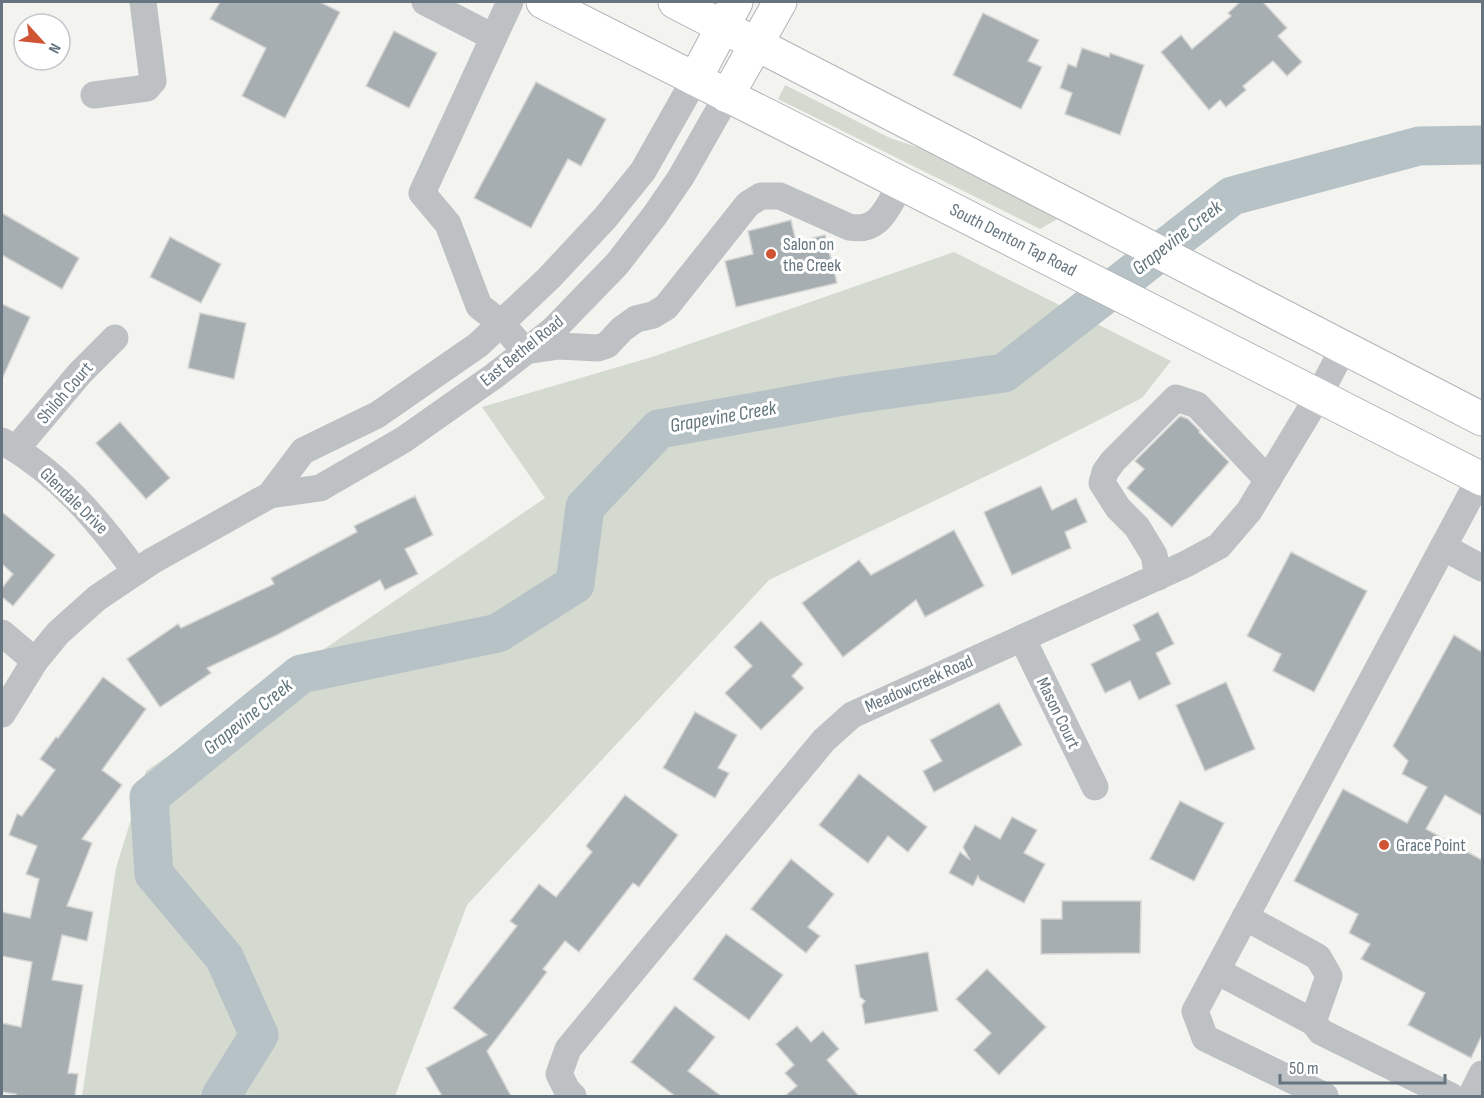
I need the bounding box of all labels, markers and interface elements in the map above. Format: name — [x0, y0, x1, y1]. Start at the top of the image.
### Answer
north arrow — [12, 12, 72, 72]
text: N — [44, 40, 64, 56]
water label: Grapevine Creek — [1127, 195, 1227, 281]
street label: South Denton Tap Road — [946, 199, 1080, 281]
place label: Salon on the Creek — [783, 234, 841, 276]
marker: Salon on the Creek — [764, 247, 778, 261]
street label: East Bethel Road — [476, 311, 568, 391]
street label: Shiloh Court — [33, 358, 98, 428]
water label: Grapevine Creek — [668, 396, 778, 438]
street label: Glendale Drive — [36, 463, 112, 539]
street label: Meadowcreek Road — [862, 651, 976, 717]
water label: Grapevine Creek — [199, 674, 298, 760]
street label: Mason Court — [1032, 674, 1084, 752]
place label: Grace Point — [1396, 835, 1466, 856]
marker: Grace Point — [1377, 838, 1391, 852]
scale bar — [1280, 1047, 1445, 1085]
text: 50 m — [1289, 1058, 1319, 1079]

